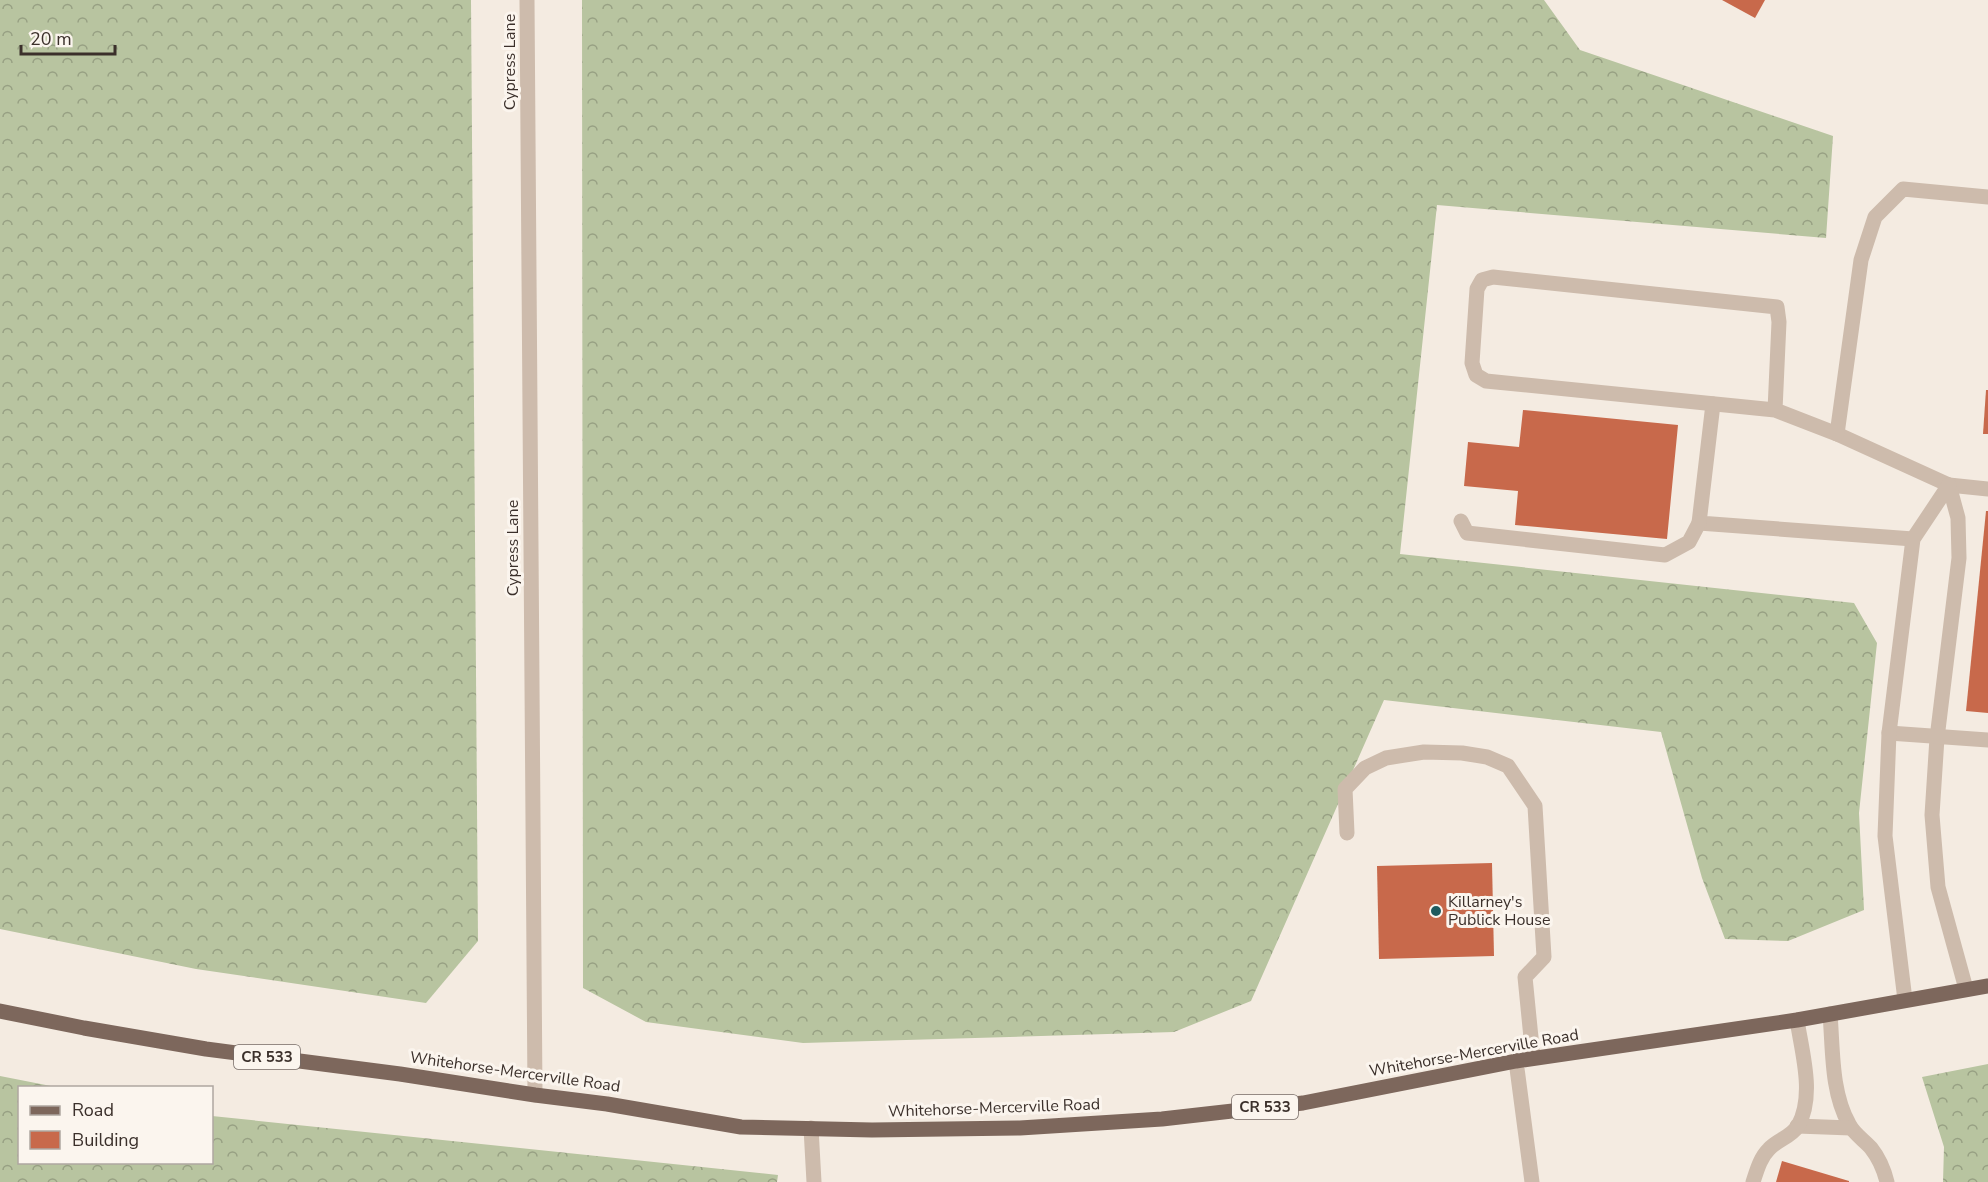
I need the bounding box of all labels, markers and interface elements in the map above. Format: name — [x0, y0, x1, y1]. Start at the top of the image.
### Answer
street label: Cypress Lane — [499, 14, 521, 110]
scale bar — [21, 18, 116, 56]
text: 20 m — [30, 27, 72, 51]
street label: Cypress Lane — [502, 500, 524, 596]
place label: Killarney's Publick House — [1448, 891, 1551, 931]
marker: Killarney's Publick House — [1429, 904, 1443, 918]
street label: Whitehorse-Mercerville Road — [1368, 1024, 1580, 1082]
road number: CR 533 — [234, 1045, 300, 1069]
street label: Whitehorse-Mercerville Road — [408, 1046, 622, 1098]
legend — [18, 1086, 213, 1164]
street label: Whitehorse-Mercerville Road — [888, 1093, 1100, 1123]
road number: CR 533 — [1232, 1095, 1298, 1119]
text: Road — [72, 1098, 114, 1122]
text: Building — [72, 1128, 139, 1152]

